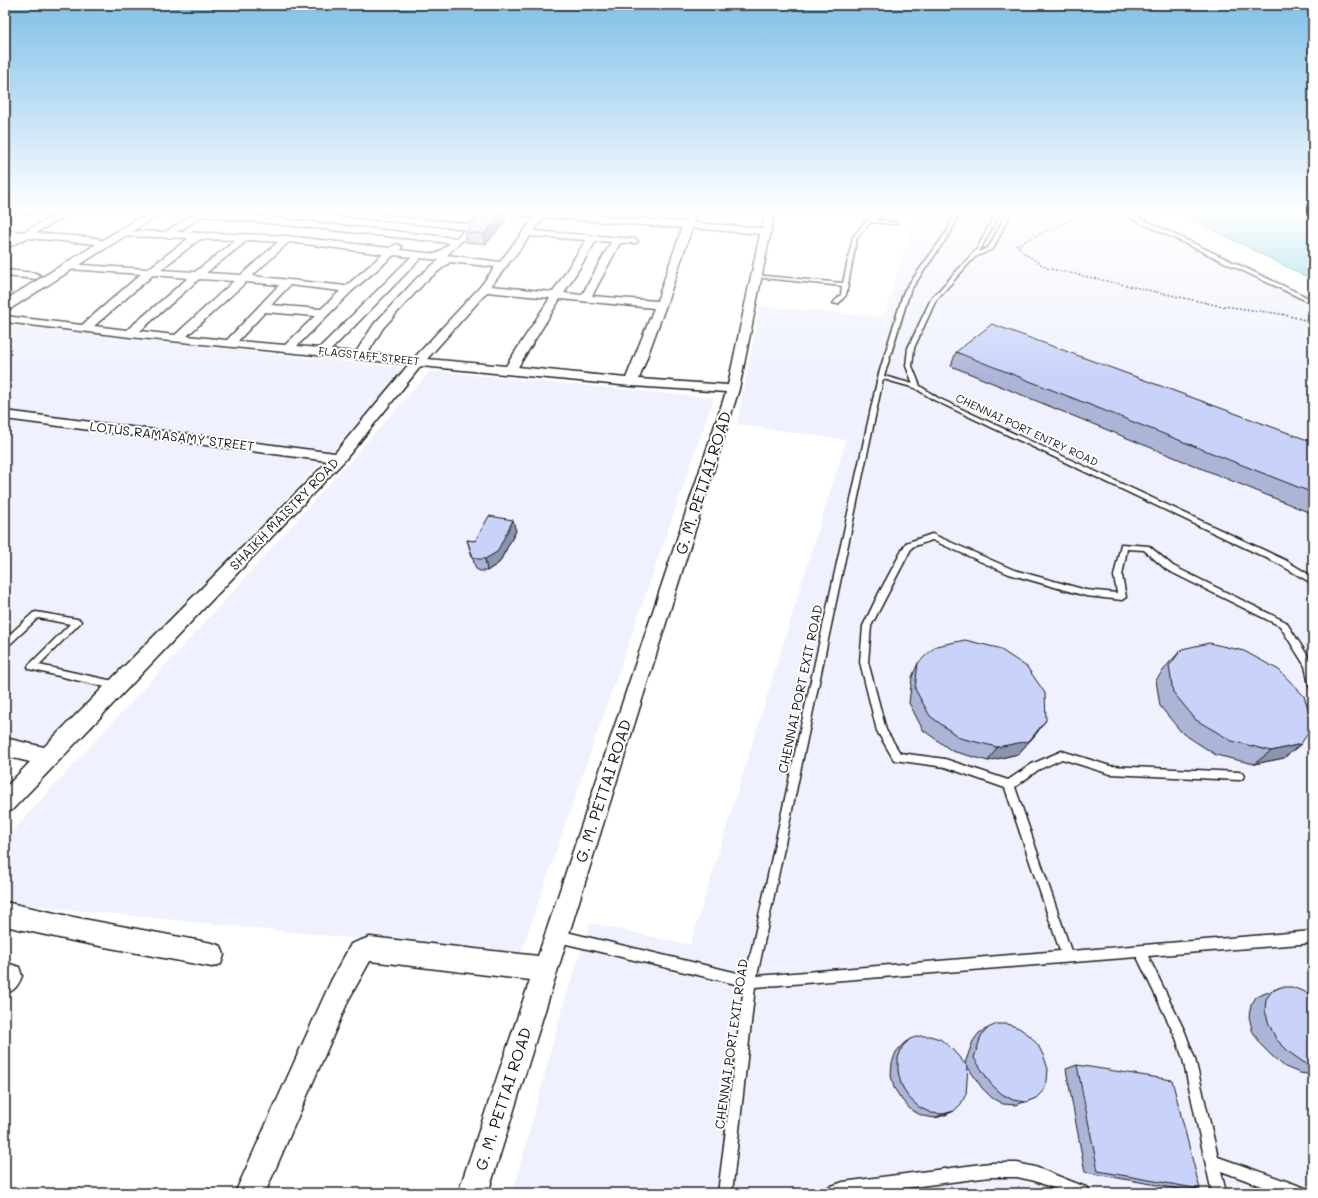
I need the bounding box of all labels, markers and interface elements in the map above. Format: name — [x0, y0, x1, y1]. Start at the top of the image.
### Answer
street label: FLAGSTAFF STREET — [318, 343, 420, 368]
street label: CHENNAI PORT ENTRY ROAD — [954, 390, 1101, 469]
street label: G. M. PETTAI ROAD — [669, 409, 736, 557]
street label: LOTUS RAMASAMY STREET — [89, 417, 255, 454]
street label: SHAIKH MAISTRY ROAD — [226, 454, 342, 573]
street label: CHENNAI PORT EXIT ROAD — [773, 603, 826, 775]
street label: G. M. PETTAI ROAD — [569, 717, 636, 865]
street label: CHENNAI PORT EXIT ROAD — [710, 958, 751, 1130]
street label: G. M. PETTAI ROAD — [469, 1025, 536, 1173]

